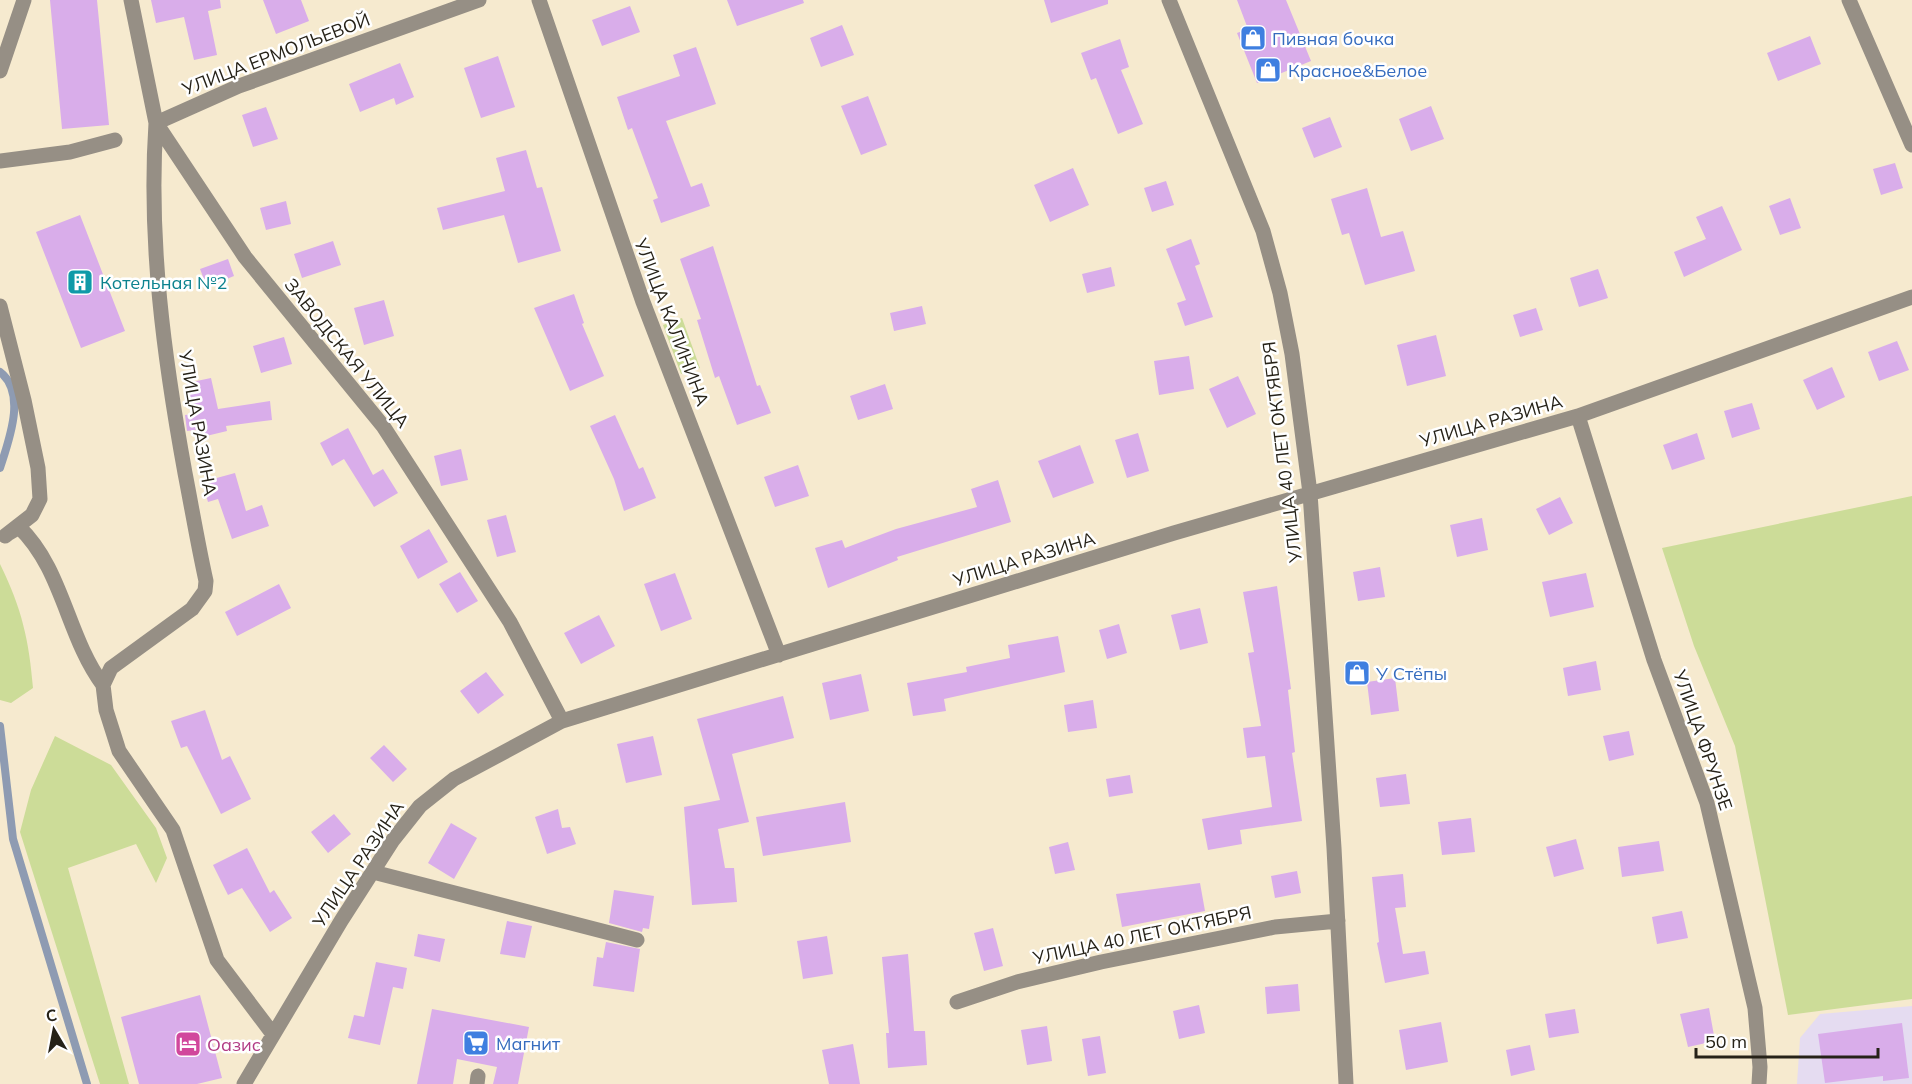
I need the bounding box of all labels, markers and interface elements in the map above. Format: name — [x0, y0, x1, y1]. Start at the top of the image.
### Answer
street label: УЛИЦА ЕРМОЛЬЕВОЙ — [178, 8, 373, 101]
shop icon: Пивная бочка — [1238, 23, 1268, 53]
place label: Пивная бочка — [1272, 27, 1395, 50]
shop icon: Красное&Белое — [1253, 55, 1283, 85]
place label: Красное&Белое — [1288, 59, 1427, 82]
street label: УЛИЦА КАЛИНИНА — [629, 234, 715, 409]
building icon: Котельная №2 — [65, 267, 95, 297]
place label: Котельная №2 — [100, 271, 227, 294]
street label: ЗАВОДСКАЯ УЛИЦА — [280, 274, 414, 432]
street label: УЛИЦА 40 ЛЕТ ОКТЯБРЯ — [1257, 340, 1307, 565]
street label: УЛИЦА РАЗИНА — [174, 347, 222, 498]
street label: УЛИЦА РАЗИНА — [1416, 390, 1565, 453]
street label: УЛИЦА РАЗИНА — [949, 526, 1098, 592]
shop icon: У Стёпы — [1342, 658, 1372, 688]
place label: У Стёпы — [1375, 662, 1447, 685]
street label: УЛИЦА ФРУНЗЕ — [1668, 666, 1738, 813]
street label: УЛИЦА РАЗИНА — [307, 797, 409, 932]
street label: УЛИЦА 40 ЛЕТ ОКТЯБРЯ — [1030, 901, 1253, 970]
north arrow — [24, 1000, 84, 1060]
text: С — [44, 1004, 59, 1026]
scale bar — [1696, 1021, 1878, 1059]
supermarket icon: Магнит — [461, 1028, 491, 1058]
hotel icon: Оазис — [173, 1029, 203, 1059]
text: 50 m — [1705, 1030, 1747, 1053]
place label: Магнит — [496, 1032, 561, 1055]
place label: Оазис — [207, 1033, 261, 1056]

